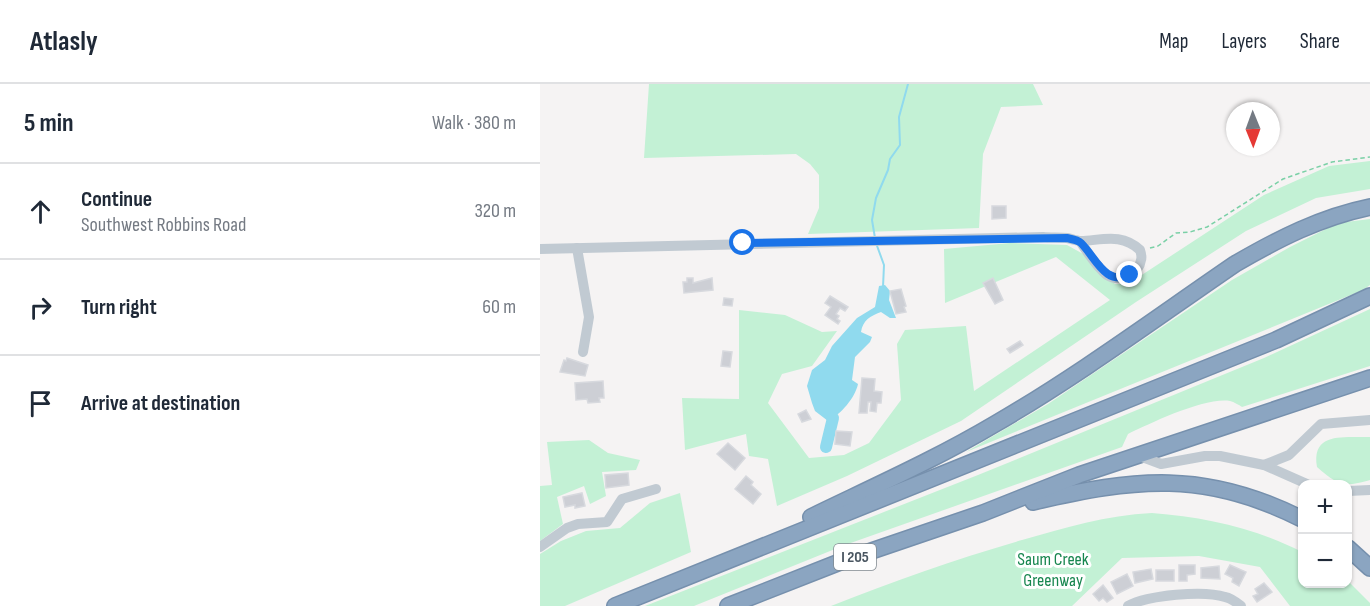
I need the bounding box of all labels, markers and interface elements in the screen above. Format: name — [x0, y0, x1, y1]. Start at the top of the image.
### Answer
text: Atlasly — [30, 25, 98, 58]
text: Map — [1159, 29, 1188, 54]
text: Layers — [1221, 29, 1267, 54]
text: Share — [1300, 29, 1340, 54]
north arrow — [1226, 102, 1280, 156]
text: 5 min — [24, 108, 74, 139]
text: Walk · 380 m — [432, 111, 516, 135]
text: Continue — [81, 186, 152, 213]
icon: ahead — [24, 195, 57, 228]
text: 320 m — [474, 199, 516, 223]
text: Southwest Robbins Road — [81, 213, 246, 237]
route start — [729, 229, 755, 255]
route end — [1116, 261, 1142, 287]
icon: right — [24, 291, 57, 324]
text: Turn right — [81, 294, 157, 321]
text: 60 m — [482, 295, 516, 319]
icon: arrive — [24, 387, 57, 420]
text: Arrive at destination — [81, 390, 240, 417]
map controls — [1298, 480, 1352, 588]
button: + — [1298, 480, 1352, 534]
button: − — [1298, 534, 1352, 588]
road number: I 205 — [834, 544, 876, 570]
park label: Saum Creek Greenway — [1017, 549, 1089, 591]

